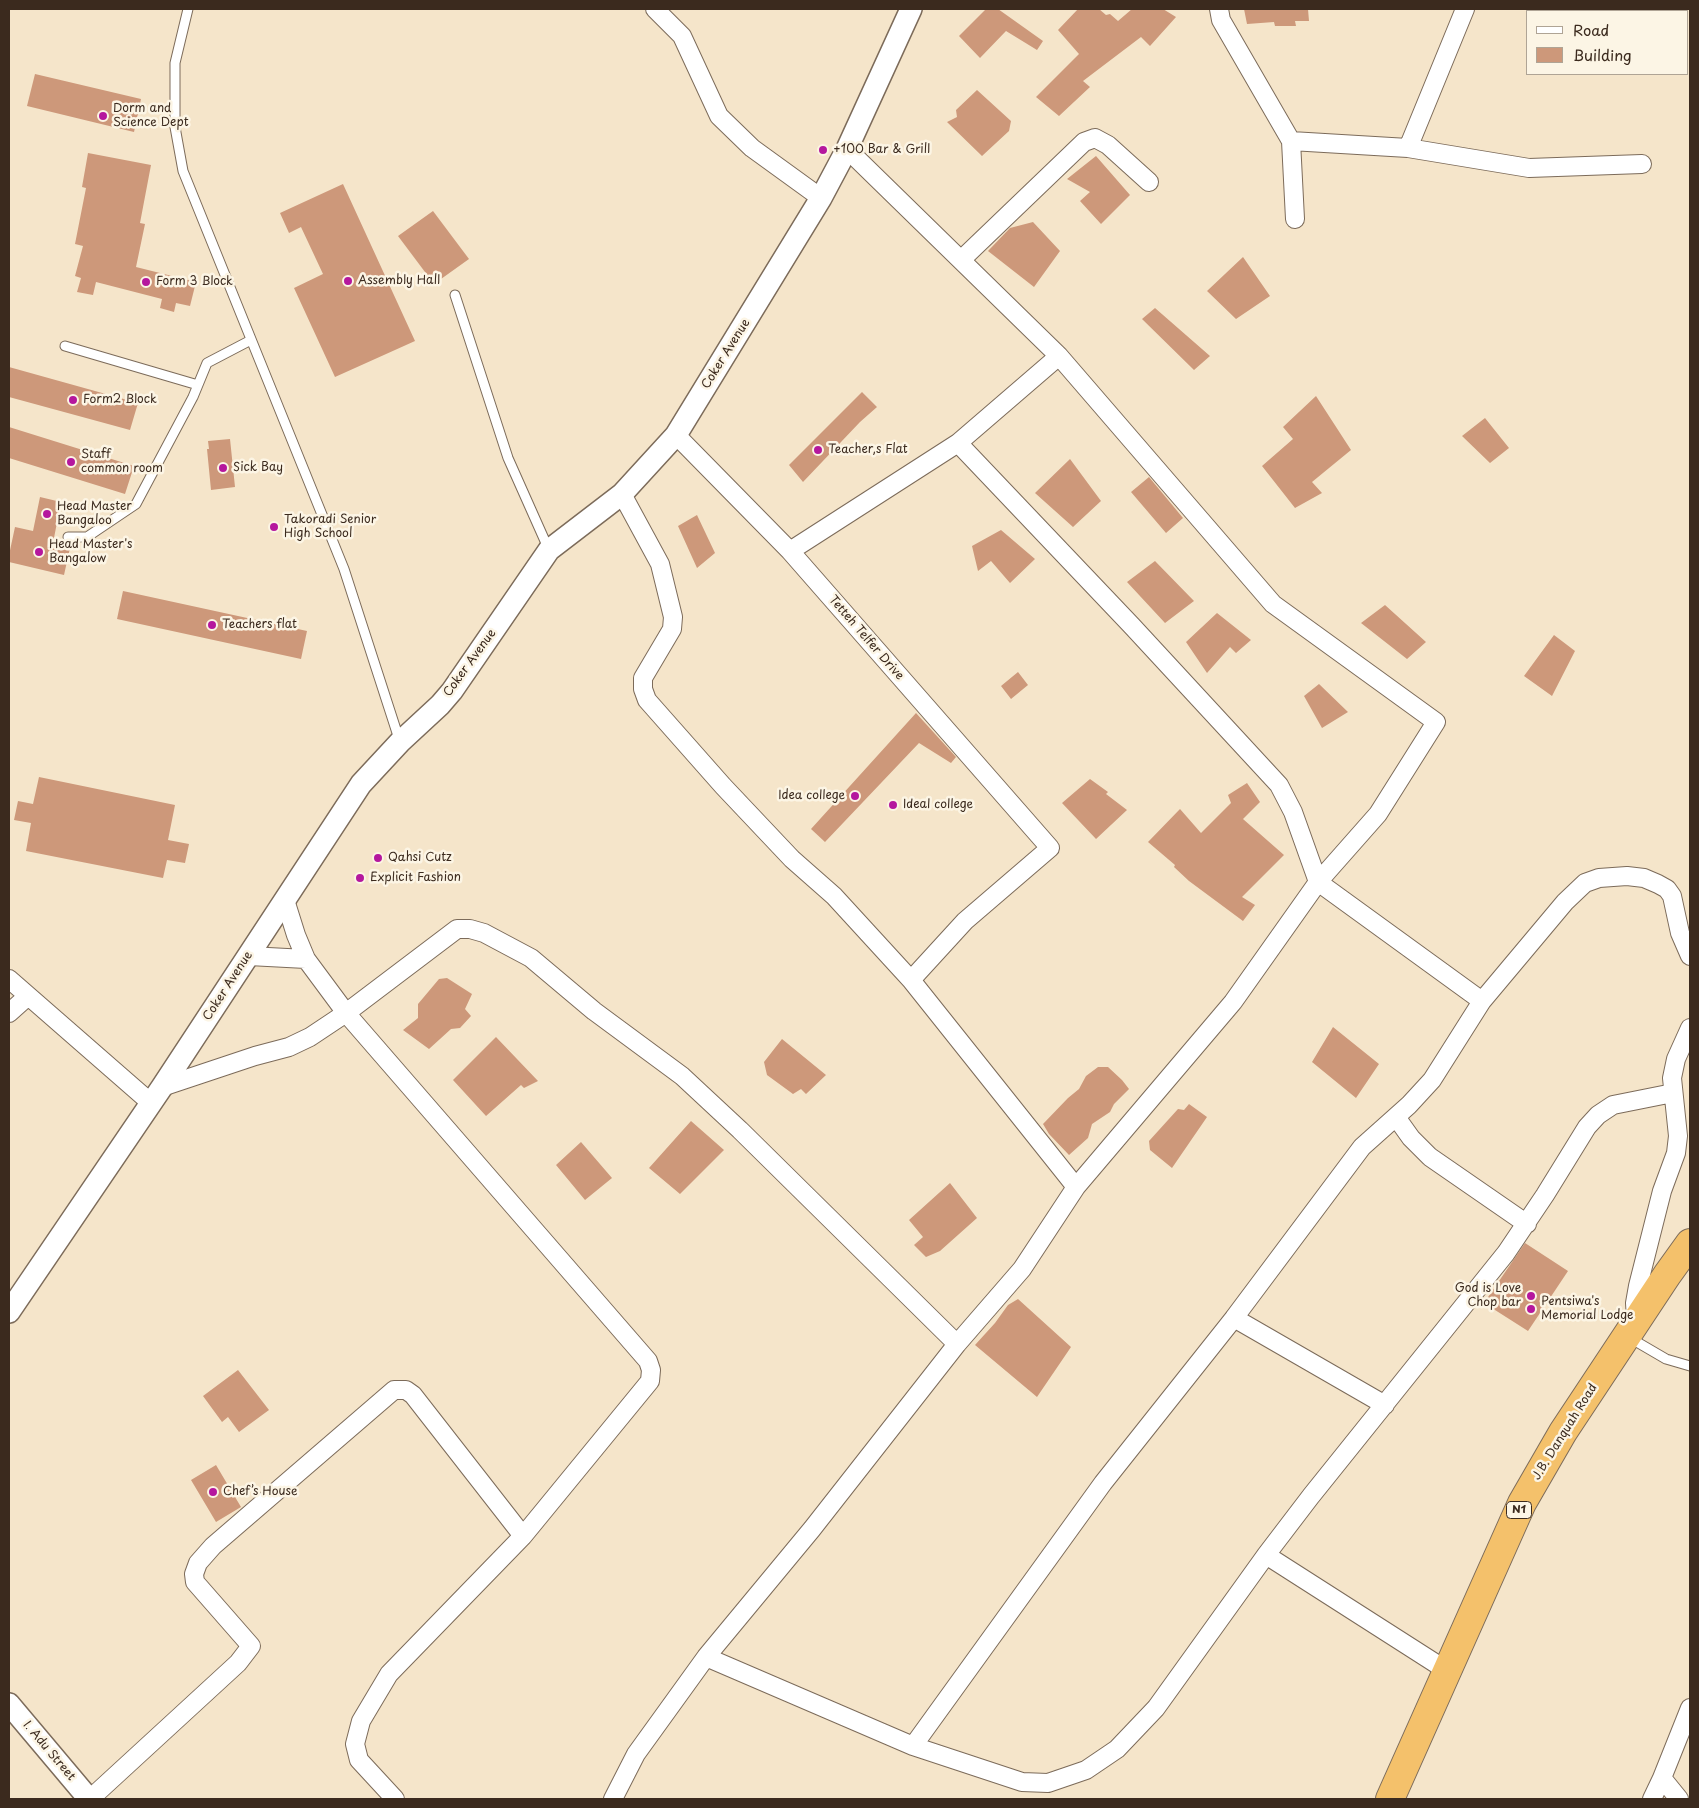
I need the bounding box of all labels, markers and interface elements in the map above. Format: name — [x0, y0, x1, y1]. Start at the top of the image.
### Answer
legend — [1526, 10, 1689, 75]
text: Road — [1573, 18, 1609, 41]
text: Building — [1573, 43, 1632, 66]
place label: Dorm and Science Dept — [113, 102, 189, 130]
marker: Dorm and Science Dept — [97, 110, 109, 122]
place label: +100 Bar & Grill — [833, 143, 930, 157]
marker: +100 Bar & Grill — [817, 144, 829, 156]
place label: Assembly Hall — [358, 274, 440, 288]
place label: Form 3 Block — [156, 275, 233, 289]
marker: Assembly Hall — [342, 275, 354, 287]
marker: Form 3 Block — [140, 276, 152, 288]
street label: Coker Avenue — [699, 316, 753, 392]
place label: Form2 Block — [83, 393, 157, 407]
marker: Form2 Block — [67, 394, 79, 406]
place label: Teacher,s Flat — [828, 443, 908, 457]
marker: Teacher,s Flat — [812, 444, 824, 456]
place label: Staff common room — [81, 448, 163, 476]
marker: Staff common room — [65, 456, 77, 468]
place label: Sick Bay — [233, 461, 283, 475]
marker: Sick Bay — [217, 462, 229, 474]
place label: Head Master Bangaloo — [57, 500, 132, 528]
marker: Head Master Bangaloo — [41, 508, 53, 520]
place label: Takoradi Senior High School — [284, 513, 376, 541]
marker: Takoradi Senior High School — [268, 521, 280, 533]
place label: Head Master's Bangalow — [49, 538, 132, 566]
marker: Head Master's Bangalow — [33, 546, 45, 558]
street label: Tetteh Telfer Drive — [825, 593, 907, 683]
place label: Teachers flat — [222, 618, 297, 632]
marker: Teachers flat — [206, 619, 218, 631]
street label: Coker Avenue — [441, 627, 499, 699]
place label: Idea college — [778, 789, 845, 803]
marker: Idea college — [849, 790, 861, 802]
place label: Ideal college — [903, 798, 973, 812]
marker: Ideal college — [887, 799, 899, 811]
place label: Qahsi Cutz — [388, 851, 452, 865]
marker: Qahsi Cutz — [372, 852, 384, 864]
place label: Explicit Fashion — [370, 871, 461, 885]
marker: Explicit Fashion — [354, 872, 366, 884]
street label: Coker Avenue — [200, 949, 256, 1023]
place label: God is Love Chop bar — [1455, 1282, 1521, 1310]
marker: God is Love Chop bar — [1525, 1290, 1537, 1302]
place label: Pentsiwa's Memorial Lodge — [1541, 1295, 1633, 1323]
marker: Pentsiwa's Memorial Lodge — [1525, 1303, 1537, 1315]
street label: J.B. Danquah Road — [1530, 1381, 1600, 1483]
place label: Chef’s House — [223, 1485, 297, 1499]
marker: Chef’s House — [207, 1486, 219, 1498]
road number: N1 — [1506, 1502, 1532, 1518]
street label: I. Adu Street — [20, 1718, 78, 1784]

